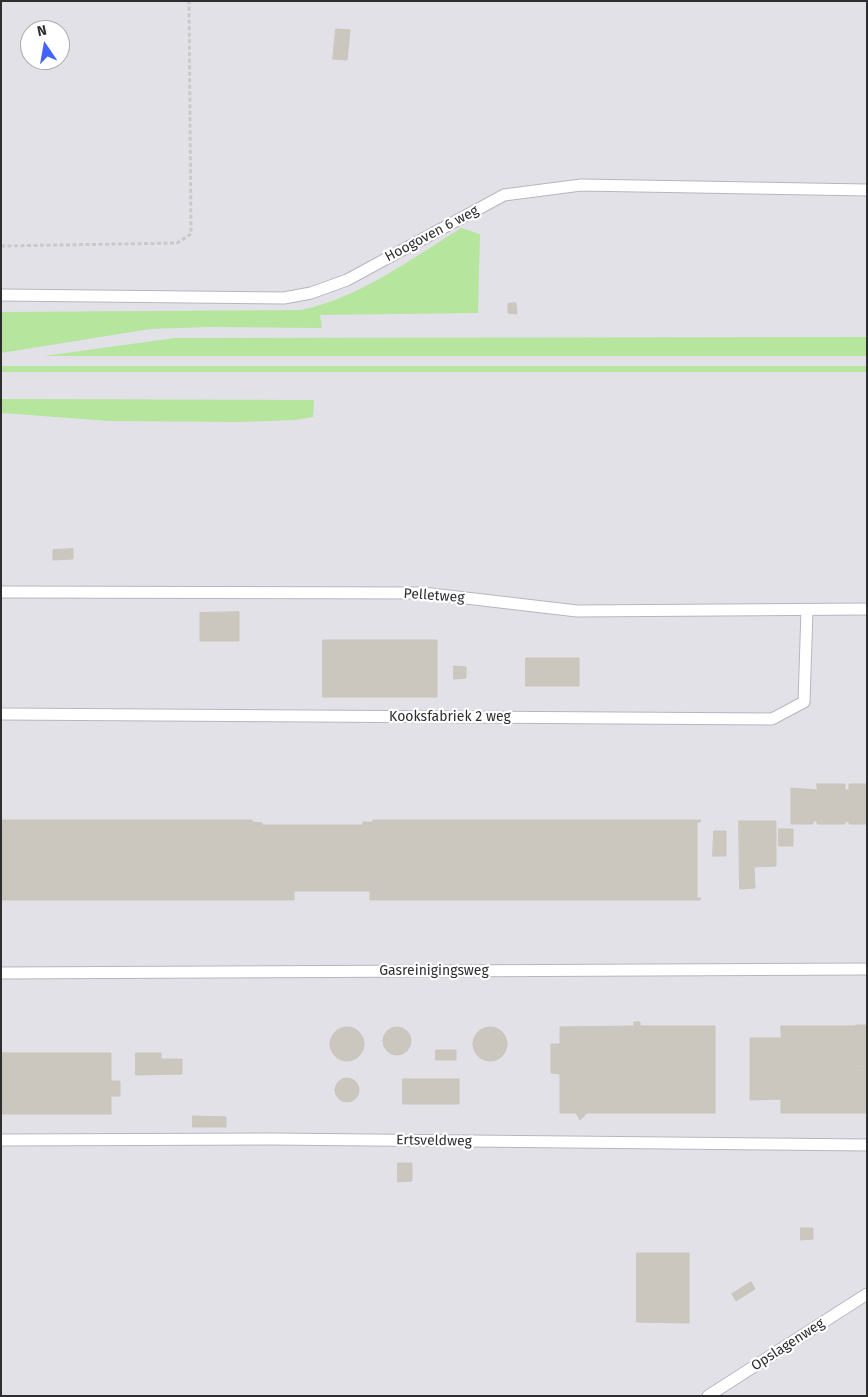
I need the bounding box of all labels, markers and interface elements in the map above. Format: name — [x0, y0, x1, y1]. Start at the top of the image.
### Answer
north arrow — [20, 20, 70, 70]
text: N — [36, 22, 48, 40]
street label: Hoogoven 6 weg — [382, 202, 482, 266]
street label: Pelletweg — [403, 585, 465, 607]
street label: Kooksfabriek 2 weg — [389, 709, 511, 725]
street label: Gasreinigingsweg — [379, 963, 489, 979]
street label: Ertsveldweg — [396, 1132, 472, 1150]
street label: Opslagenweg — [748, 1315, 828, 1375]

